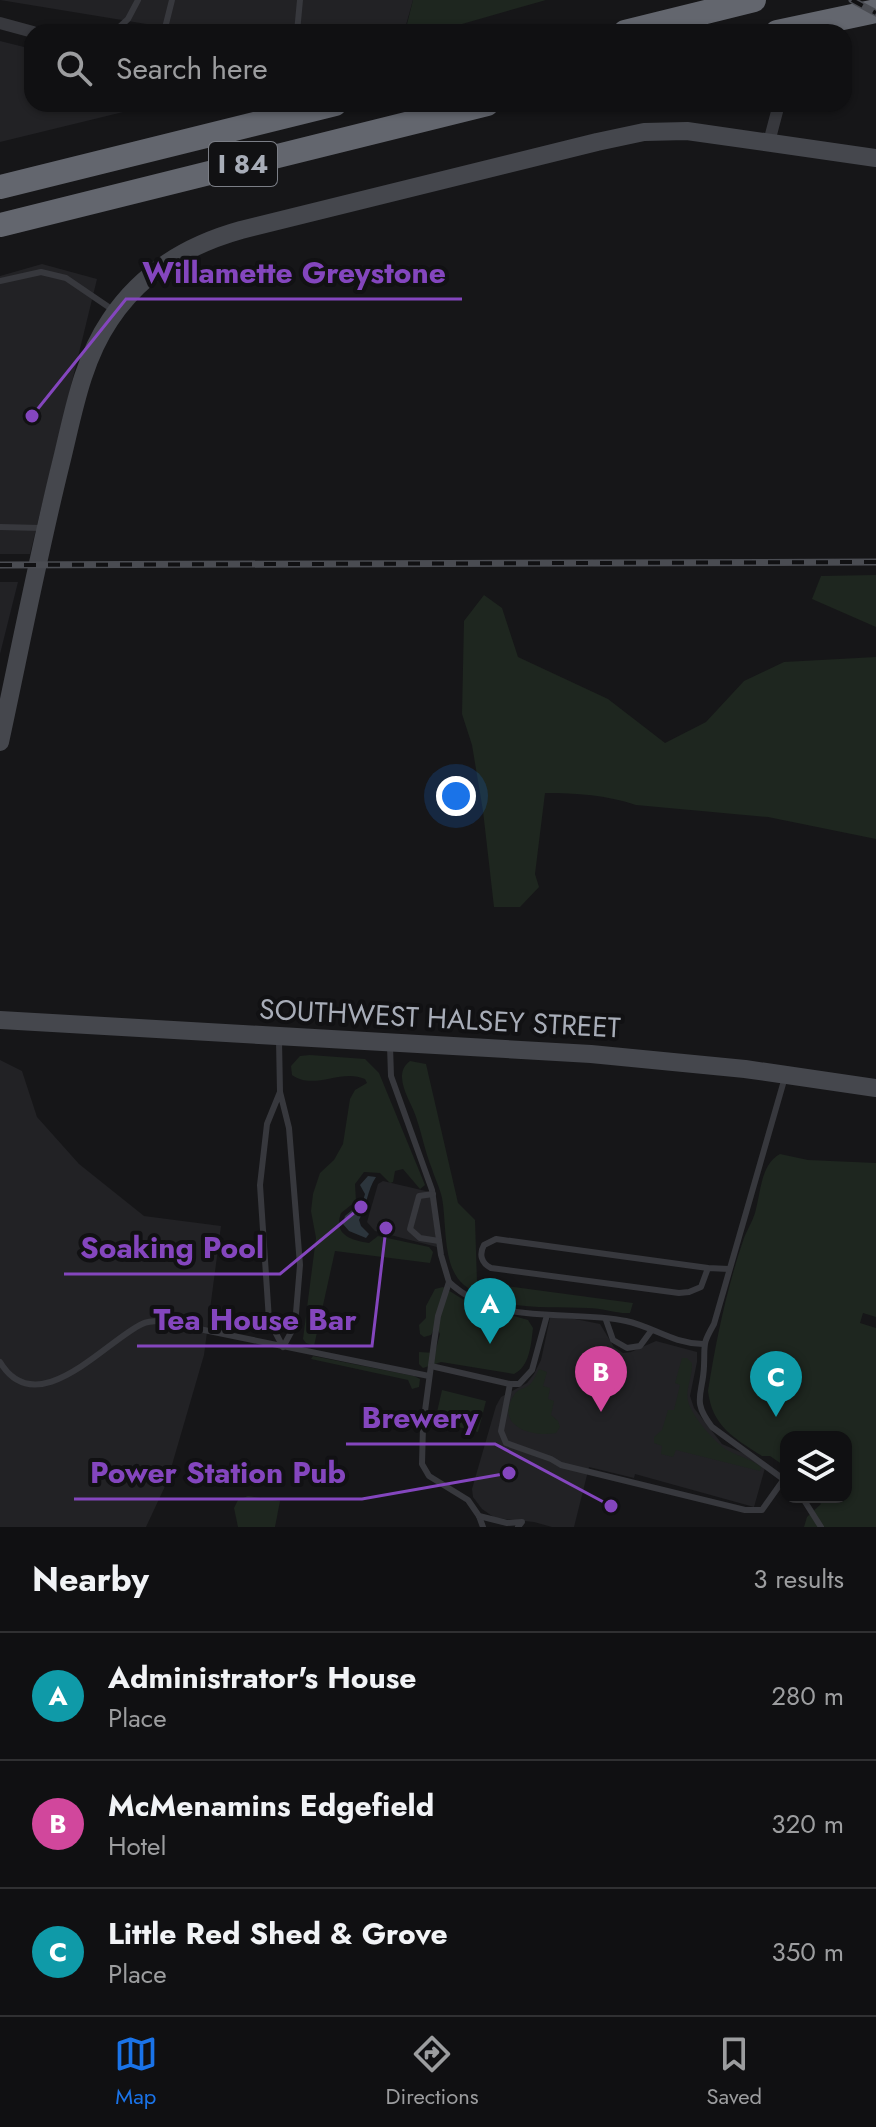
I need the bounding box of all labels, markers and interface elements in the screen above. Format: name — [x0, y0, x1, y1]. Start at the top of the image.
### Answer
search box — [24, 24, 852, 112]
icon: search — [52, 46, 96, 90]
text: Search here — [116, 47, 268, 90]
road number: I 84 — [209, 142, 277, 186]
callout: Willamette Greystone — [126, 245, 462, 299]
text: Willamette Greystone — [142, 251, 446, 294]
your location — [436, 776, 476, 816]
street label: SOUTHWEST HALSEY STREET — [258, 989, 622, 1048]
callout: Soaking Pool — [64, 1220, 280, 1274]
text: Soaking Pool — [80, 1226, 264, 1269]
pin: A — [464, 1278, 516, 1344]
callout: Tea House Bar — [137, 1292, 372, 1346]
text: Tea House Bar — [153, 1298, 357, 1341]
pin: B — [575, 1346, 627, 1412]
pin: C — [750, 1351, 802, 1417]
callout: Brewery — [346, 1390, 495, 1444]
text: Brewery — [362, 1396, 479, 1439]
map controls — [780, 1431, 852, 1503]
button: layers — [780, 1431, 852, 1503]
callout: Power Station Pub — [74, 1445, 362, 1499]
text: Power Station Pub — [90, 1451, 346, 1494]
text: Nearby — [32, 1555, 149, 1604]
text: 3 results — [753, 1560, 844, 1598]
text: Administrator's House — [108, 1656, 417, 1699]
text: A — [48, 1677, 68, 1715]
text: 280 m — [771, 1677, 844, 1715]
text: Place — [108, 1699, 167, 1737]
text: McMenamins Edgefield — [108, 1784, 434, 1827]
text: B — [49, 1805, 67, 1843]
text: 320 m — [771, 1805, 844, 1843]
text: Hotel — [108, 1827, 166, 1865]
text: Little Red Shed & Grove — [108, 1912, 448, 1955]
text: C — [49, 1933, 67, 1971]
text: 350 m — [771, 1933, 844, 1971]
text: Place — [108, 1955, 167, 1993]
tab: Map — [114, 2032, 158, 2112]
tab: Directions — [386, 2032, 479, 2112]
tab: Saved — [706, 2032, 762, 2112]

